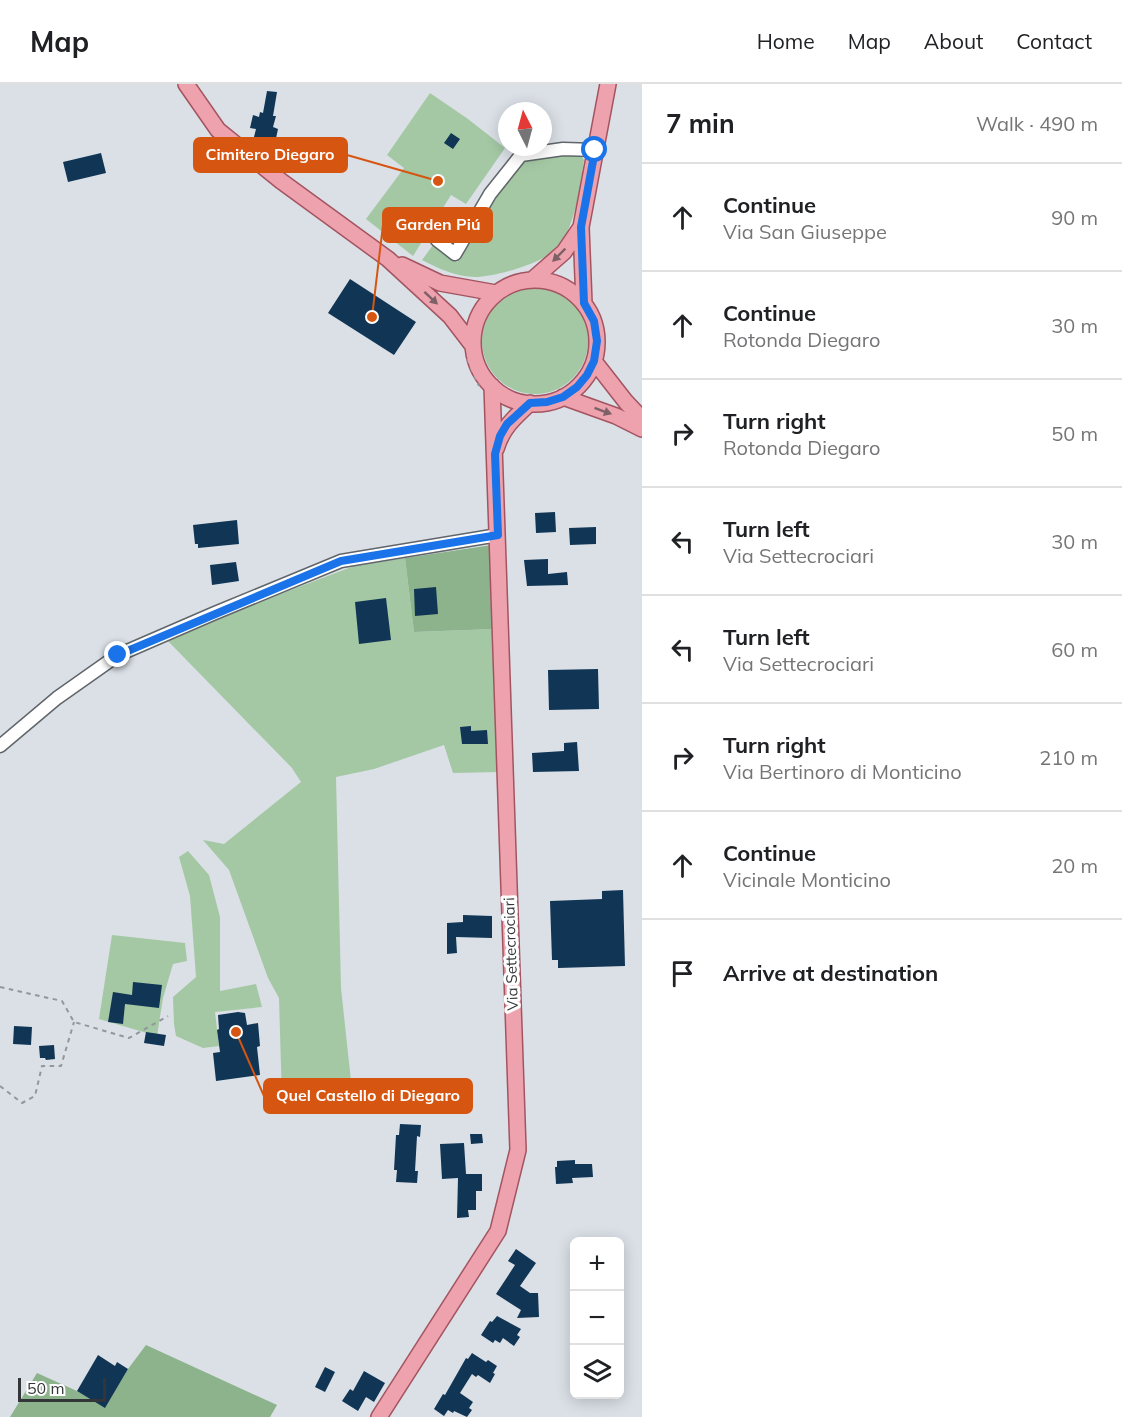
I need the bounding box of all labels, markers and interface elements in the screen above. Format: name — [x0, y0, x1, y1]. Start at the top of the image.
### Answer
text: Map — [30, 24, 89, 59]
text: Home — [757, 28, 815, 54]
text: Map — [848, 28, 891, 54]
text: About — [924, 28, 983, 54]
text: Contact — [1016, 28, 1092, 54]
north arrow — [498, 102, 552, 156]
text: 7 min — [666, 107, 735, 140]
text: Walk · 490 m — [976, 111, 1098, 136]
route start — [581, 136, 607, 162]
callout: Cimitero Diegaro — [194, 138, 347, 172]
text: Cimitero Diegaro — [205, 144, 335, 164]
text: Continue — [723, 191, 816, 219]
icon: ahead — [666, 201, 699, 234]
text: 90 m — [1051, 205, 1098, 230]
callout: Garden Piú — [383, 208, 492, 242]
text: Garden Piú — [395, 214, 481, 234]
text: Via San Giuseppe — [723, 219, 887, 244]
one-way arrow — [553, 248, 567, 262]
one-way arrow — [423, 291, 438, 304]
text: Continue — [723, 299, 816, 327]
icon: ahead — [666, 309, 699, 342]
text: 30 m — [1051, 313, 1098, 338]
text: Rotonda Diegaro — [723, 327, 880, 352]
one-way arrow — [595, 407, 613, 417]
text: Turn right — [723, 407, 826, 435]
icon: right — [666, 417, 699, 450]
text: 50 m — [1051, 421, 1098, 446]
text: Rotonda Diegaro — [723, 435, 880, 460]
text: Turn left — [723, 515, 810, 543]
icon: left — [666, 525, 699, 558]
text: 30 m — [1051, 529, 1098, 554]
text: Via Settecrociari — [723, 543, 874, 568]
text: Turn left — [723, 623, 810, 651]
icon: left — [666, 633, 699, 666]
text: 60 m — [1051, 637, 1098, 662]
route end — [104, 641, 130, 667]
text: Via Settecrociari — [723, 651, 874, 676]
text: Turn right — [723, 731, 826, 759]
icon: right — [666, 741, 699, 774]
text: 210 m — [1039, 745, 1098, 770]
text: Via Bertinoro di Monticino — [723, 759, 962, 784]
text: Continue — [723, 839, 816, 867]
icon: ahead — [666, 849, 699, 882]
text: 20 m — [1051, 853, 1098, 878]
text: Vicinale Monticino — [723, 867, 891, 892]
street label: Via Settecrociari — [499, 897, 522, 1011]
icon: arrive — [666, 957, 699, 990]
text: Arrive at destination — [723, 959, 938, 987]
callout: Quel Castello di Diegaro — [264, 1079, 472, 1113]
text: Quel Castello di Diegaro — [276, 1085, 460, 1105]
map controls — [570, 1237, 624, 1399]
button: + — [570, 1237, 624, 1291]
button: − — [570, 1291, 624, 1345]
button: layers — [570, 1345, 624, 1399]
scale bar — [18, 1375, 106, 1402]
text: 50 m — [27, 1378, 64, 1398]

